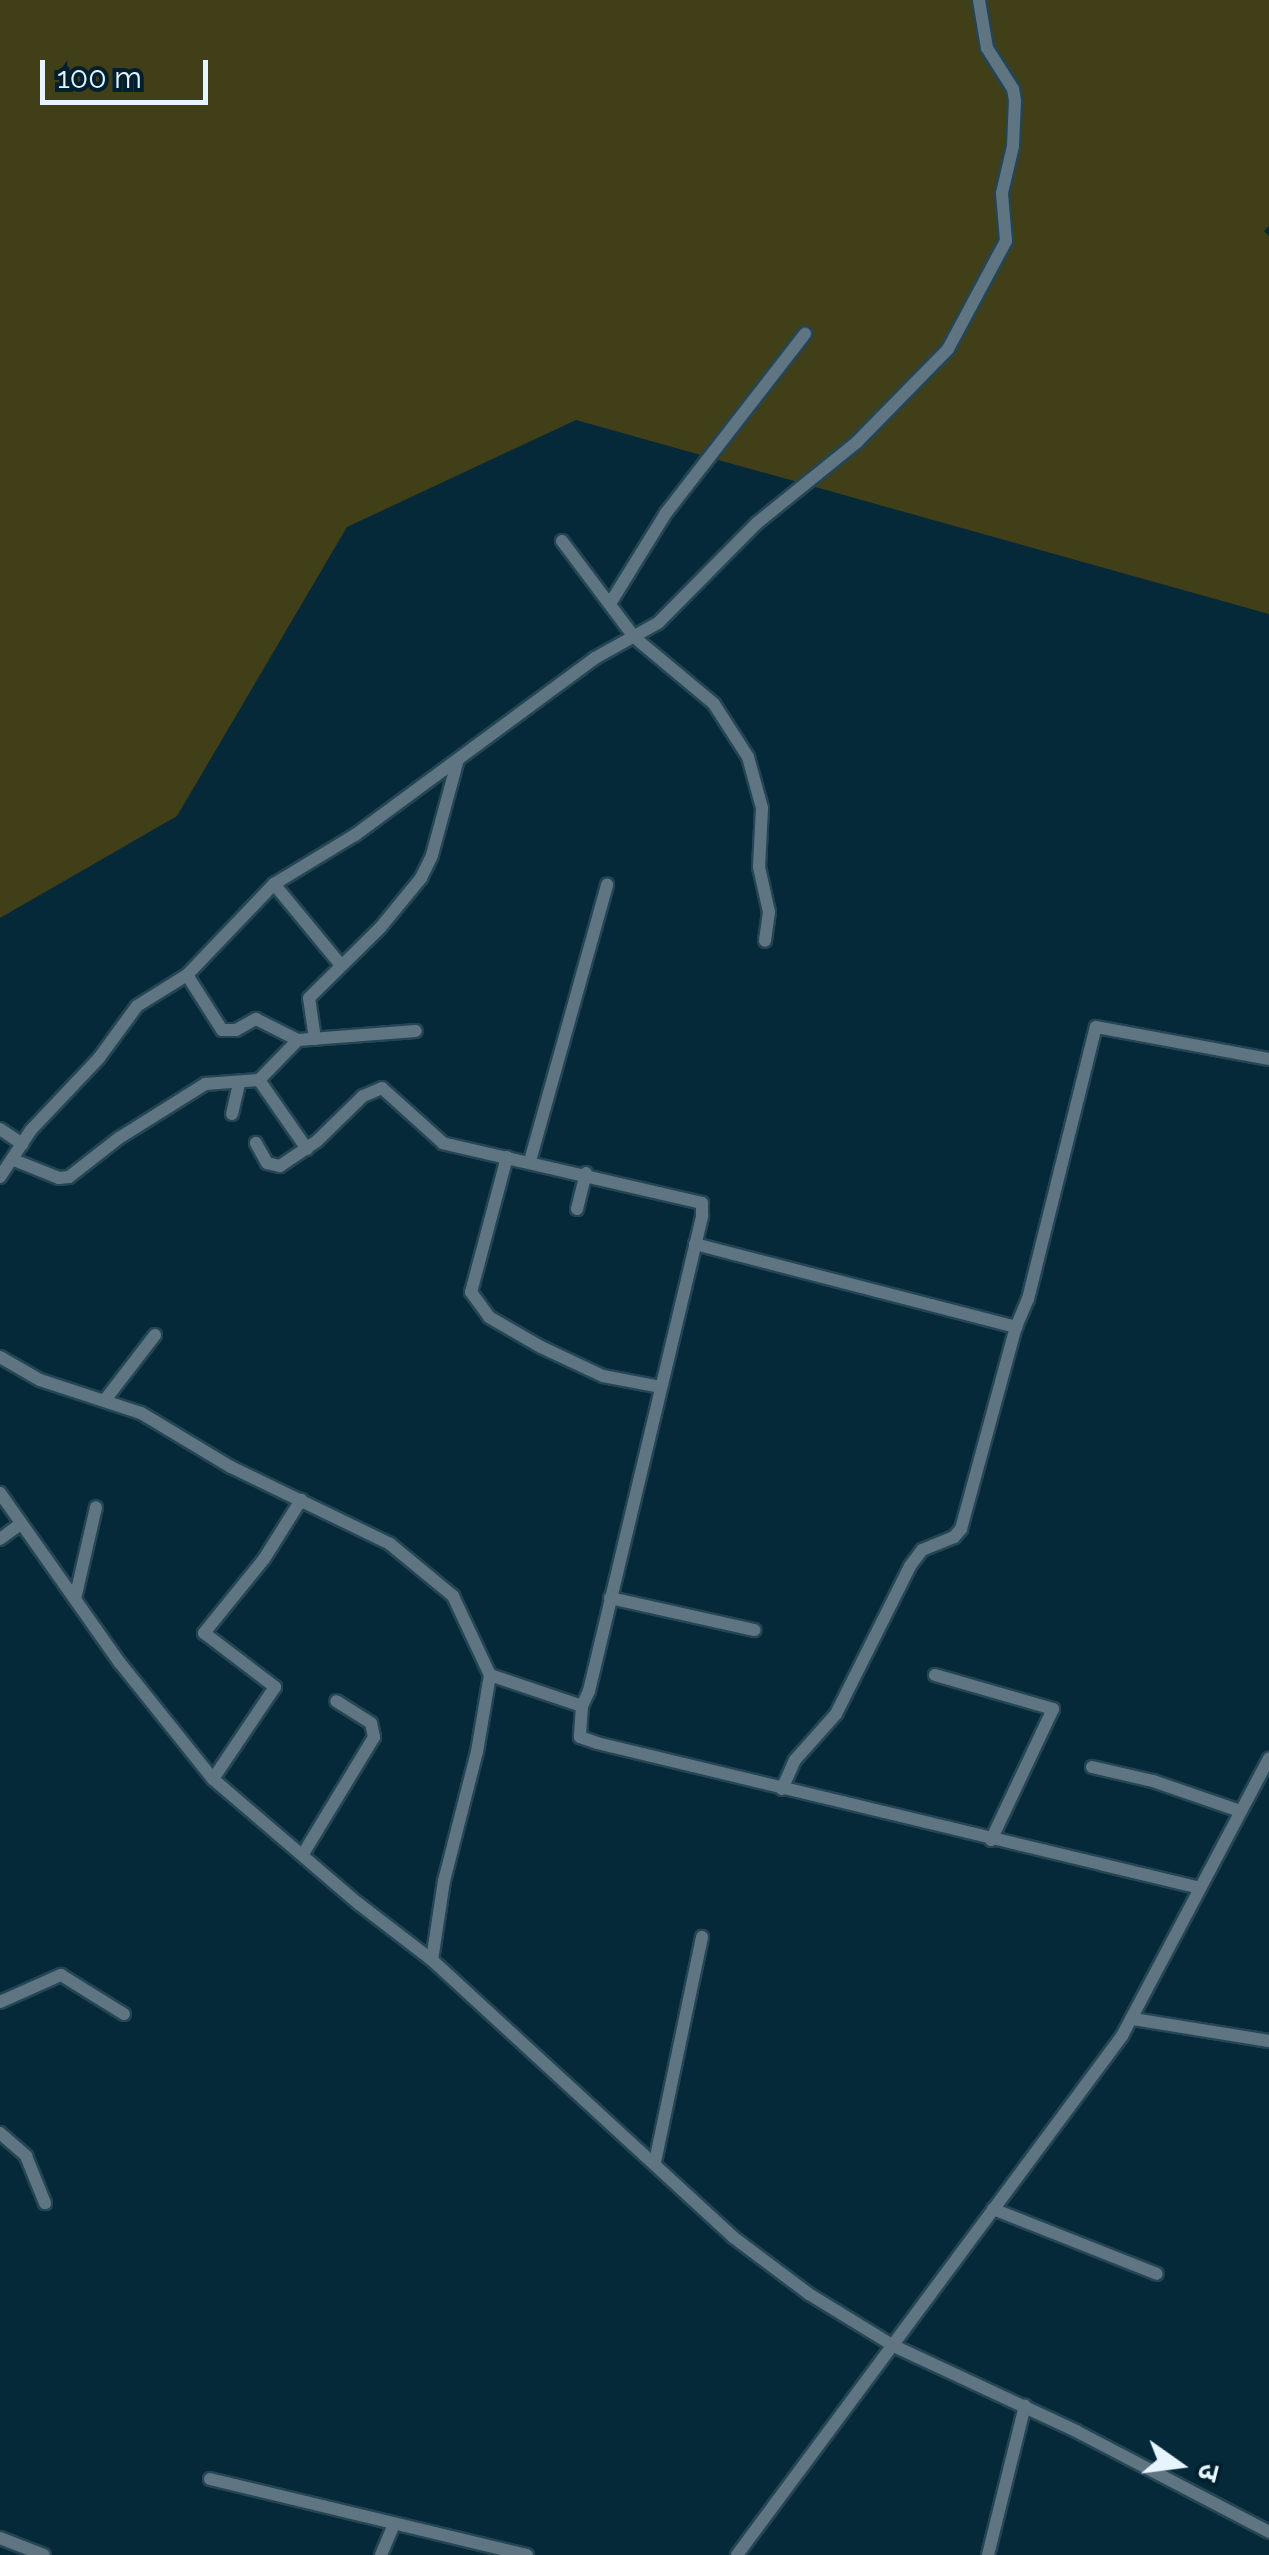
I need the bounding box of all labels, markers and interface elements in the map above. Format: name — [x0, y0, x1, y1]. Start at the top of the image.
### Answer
scale bar — [45, 40, 212, 102]
text: 100 m — [57, 60, 142, 95]
north arrow — [1129, 2415, 1229, 2515]
text: उ — [1191, 2460, 1227, 2484]

